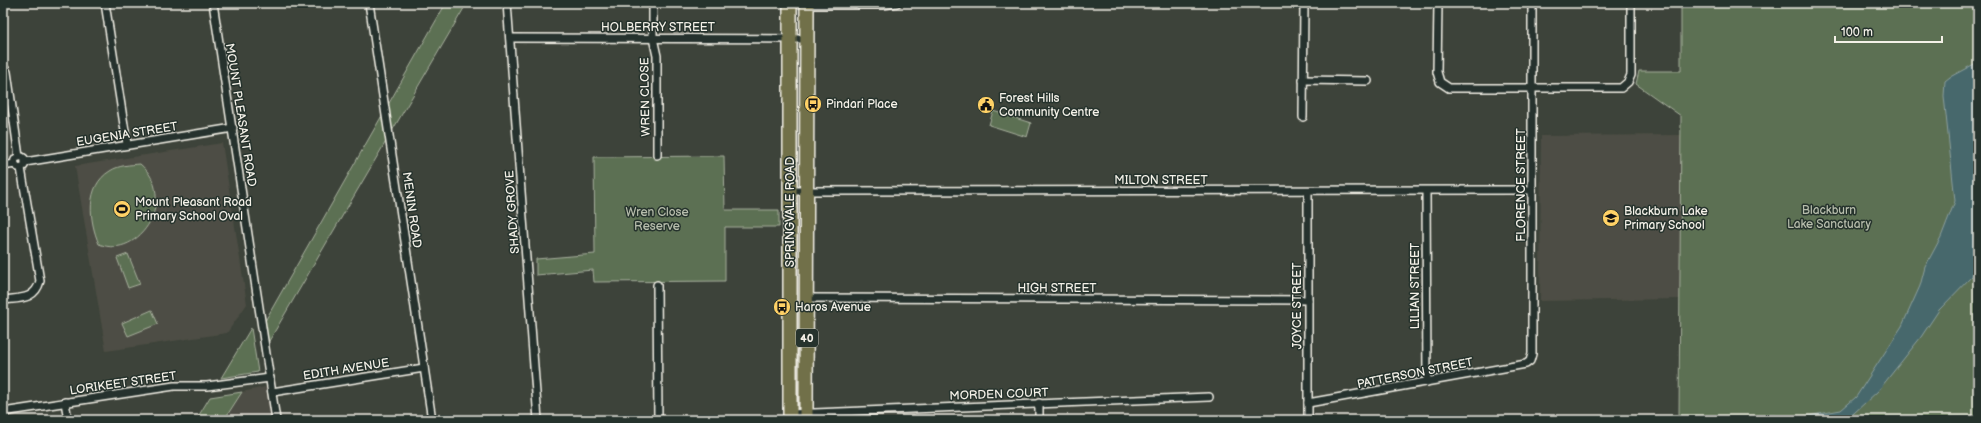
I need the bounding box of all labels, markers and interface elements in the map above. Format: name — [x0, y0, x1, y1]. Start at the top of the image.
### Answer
scale bar — [1835, 18, 1942, 44]
street label: HOLBERRY STREET — [601, 20, 716, 35]
text: 100 m — [1841, 25, 1873, 40]
street label: MOUNT PLEASANT ROAD — [222, 42, 259, 188]
street label: WREN CLOSE — [637, 57, 654, 137]
place label: Forest Hills Community Centre — [999, 91, 1099, 120]
bus stop icon: Pindari Place — [803, 94, 823, 114]
public building icon: Forest Hills Community Centre — [976, 95, 996, 115]
place label: Pindari Place — [826, 97, 898, 112]
street label: EUGENIA STREET — [75, 119, 180, 150]
street label: FLORENCE STREET — [1514, 127, 1529, 242]
street label: SPRINGVALE ROAD — [783, 157, 798, 267]
street label: SHADY GROVE — [502, 170, 523, 254]
street label: MENIN ROAD — [399, 171, 424, 249]
street label: MILTON STREET — [1114, 173, 1208, 188]
place label: Mount Pleasant Road Primary School Oval — [135, 195, 252, 224]
sports icon: Mount Pleasant Road Primary School Oval — [112, 199, 132, 219]
park label: Blackburn Lake Sanctuary — [1787, 203, 1871, 232]
place label: Blackburn Lake Primary School — [1624, 204, 1708, 233]
park label: Wren Close Reserve — [625, 205, 689, 234]
school or university icon: Blackburn Lake Primary School — [1601, 208, 1621, 228]
street label: LILIAN STREET — [1408, 242, 1423, 329]
street label: JOYCE STREET — [1290, 262, 1305, 349]
street label: HIGH STREET — [1017, 281, 1097, 296]
bus stop icon: Haros Avenue — [772, 297, 792, 317]
place label: Haros Avenue — [795, 300, 871, 315]
road number: 40 — [796, 329, 818, 347]
street label: EDITH AVENUE — [302, 355, 390, 384]
street label: PATTERSON STREET — [1356, 355, 1475, 392]
street label: LORIKEET STREET — [69, 368, 178, 398]
street label: MORDEN COURT — [949, 385, 1050, 404]

